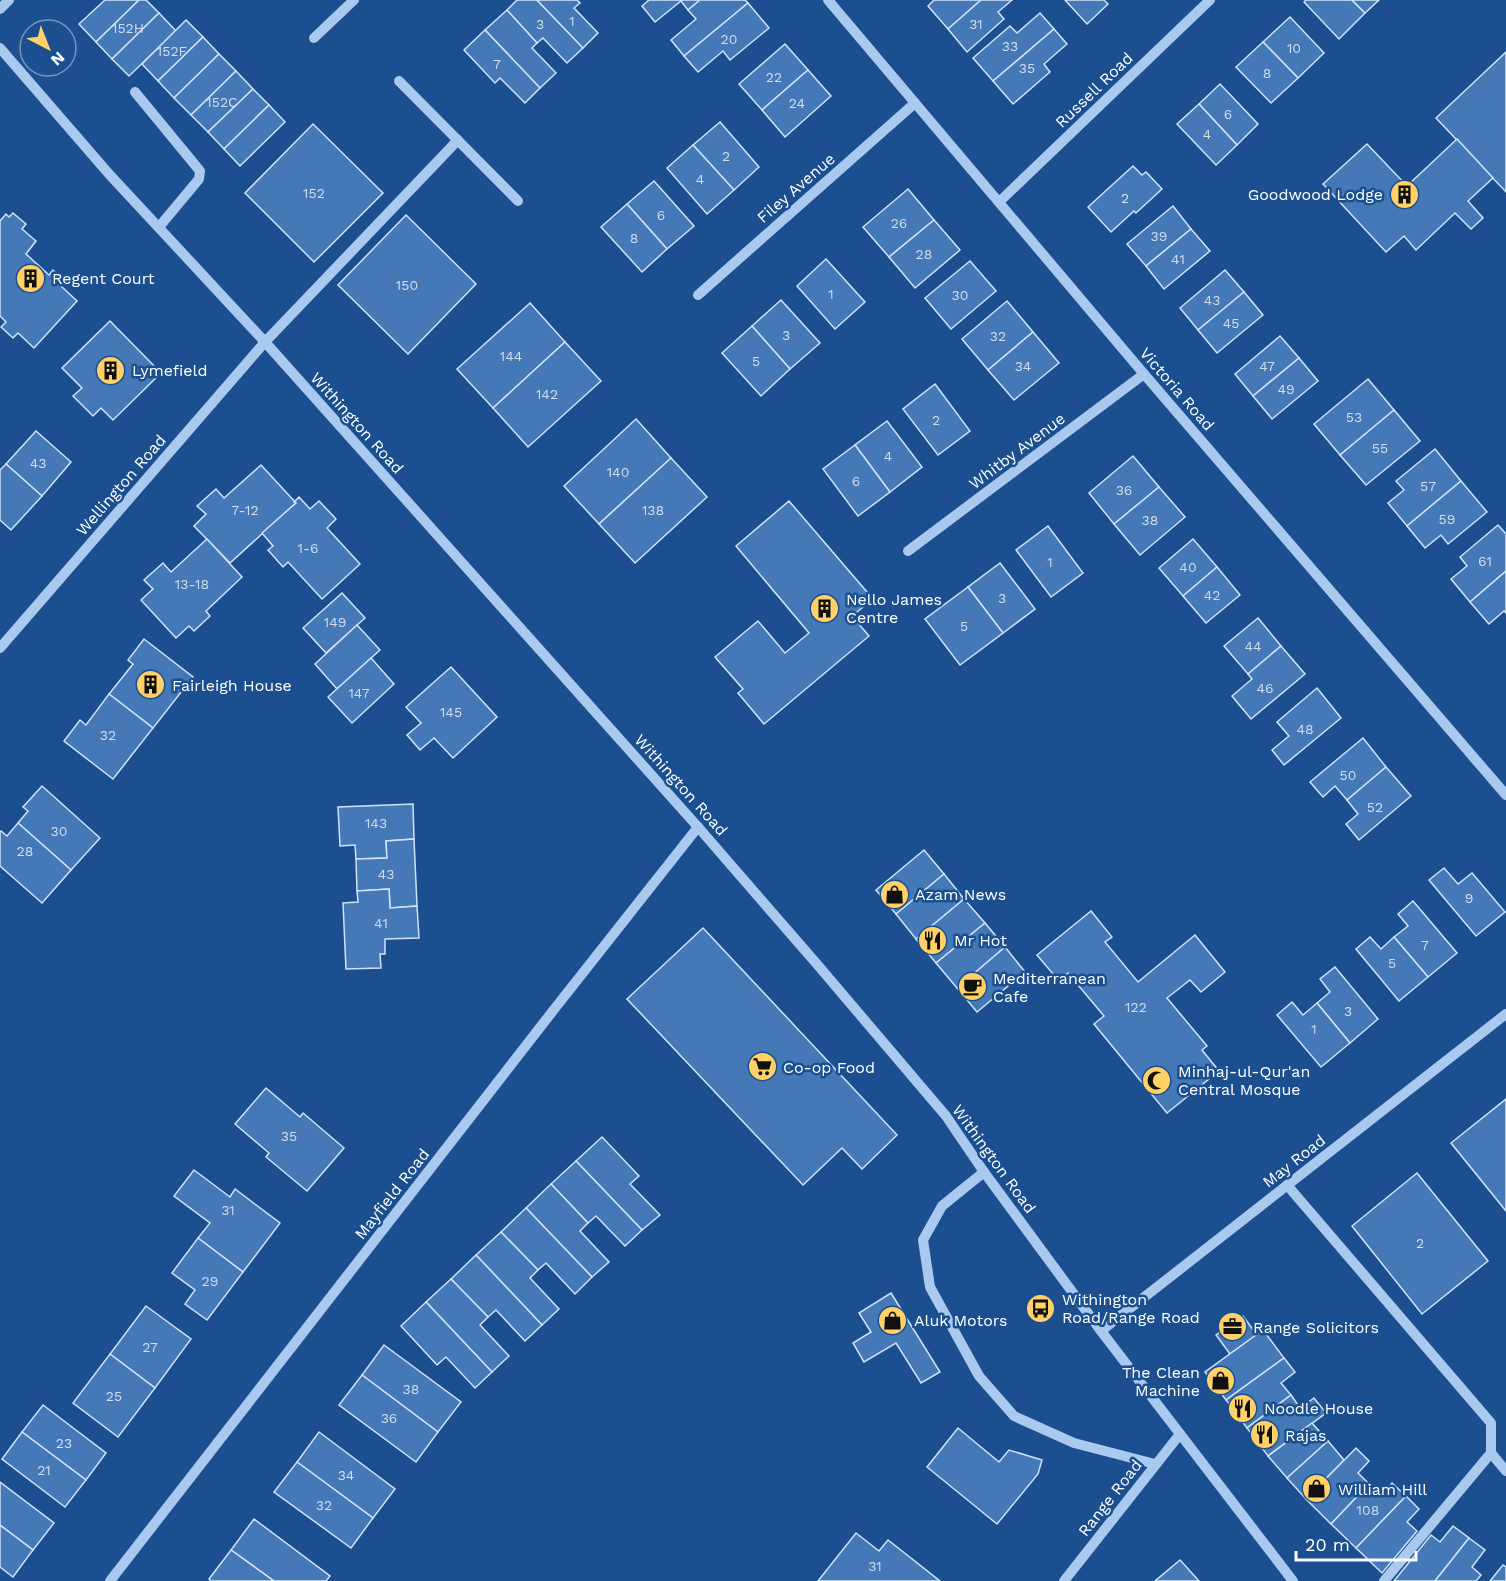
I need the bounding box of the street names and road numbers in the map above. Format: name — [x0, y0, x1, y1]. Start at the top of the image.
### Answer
street label: Russell Road — [1051, 48, 1137, 132]
street label: Filey Avenue — [753, 149, 839, 227]
street label: Victoria Road — [1136, 344, 1218, 434]
street label: Withington Road — [307, 368, 407, 478]
street label: Whitby Avenue — [965, 409, 1069, 493]
street label: Wellington Road — [72, 431, 170, 539]
street label: Withington Road — [631, 730, 731, 840]
street label: Withington Road — [948, 1101, 1040, 1217]
street label: May Road — [1259, 1131, 1329, 1191]
street label: Mayfield Road — [351, 1145, 433, 1243]
street label: Range Road — [1074, 1456, 1146, 1540]

